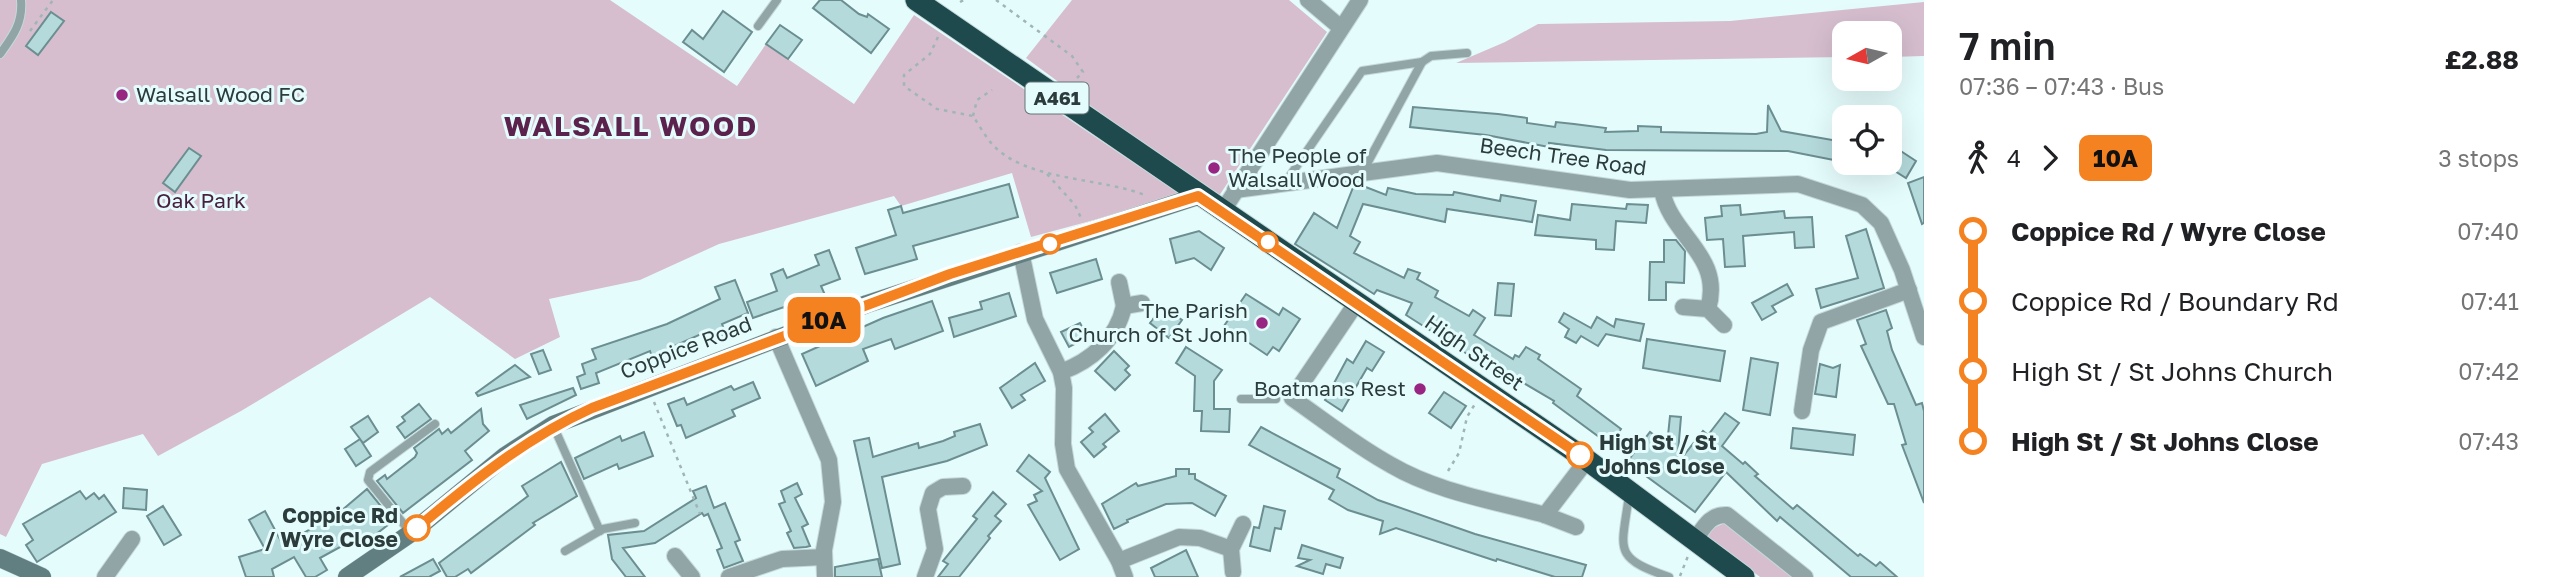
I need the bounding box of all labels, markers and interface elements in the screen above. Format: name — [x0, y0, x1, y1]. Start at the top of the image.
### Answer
north arrow — [1832, 21, 1902, 91]
map controls — [1832, 21, 1902, 175]
text: 7 min — [1959, 23, 2056, 68]
text: £2.88 — [2444, 44, 2519, 75]
text: 07:36 – 07:43 · Bus — [1959, 72, 2164, 100]
place label: Walsall Wood FC — [136, 81, 305, 107]
road number: A461 — [1026, 82, 1088, 114]
marker: Walsall Wood FC — [114, 87, 130, 103]
button: locate — [1832, 105, 1902, 175]
district label: WALSALL WOOD — [504, 109, 758, 142]
street label: Beech Tree Road — [1478, 131, 1648, 181]
icon: walk — [1959, 139, 1997, 177]
icon: forward — [2031, 139, 2069, 177]
place label: The People of Walsall Wood — [1228, 142, 1367, 192]
text: 10A — [2093, 143, 2138, 172]
text: 4 — [2007, 144, 2021, 172]
text: 3 stops — [2438, 144, 2519, 172]
marker: The People of Walsall Wood — [1206, 160, 1222, 176]
park label: Oak Park — [156, 187, 246, 213]
text: Coppice Rd / Wyre Close — [2011, 216, 2326, 247]
text: 07:40 — [2457, 217, 2519, 245]
unlabelled marker — [1258, 232, 1278, 252]
unlabelled marker — [1040, 234, 1060, 254]
text: Coppice Rd / Boundary Rd — [2011, 286, 2339, 317]
text: 07:41 — [2460, 287, 2519, 315]
line badge: 10A — [784, 297, 864, 343]
place label: The Parish Church of St John — [1068, 297, 1248, 347]
text: 10A — [802, 305, 847, 334]
street label: High Street — [1420, 309, 1529, 396]
street label: Coppice Road — [616, 310, 755, 384]
marker: The Parish Church of St John — [1254, 315, 1270, 331]
text: High St / St Johns Church — [2011, 356, 2333, 387]
text: 07:42 — [2458, 357, 2519, 385]
place label: Boatmans Rest — [1254, 375, 1406, 401]
marker: Boatmans Rest — [1412, 381, 1428, 397]
text: High St / St Johns Close — [2011, 426, 2319, 457]
text: 07:43 — [2458, 427, 2519, 455]
place label: High St / St Johns Close — [1599, 429, 1725, 479]
marker: High St / St Johns Close — [1567, 442, 1593, 468]
place label: Coppice Rd / Wyre Close — [265, 502, 398, 552]
marker: Coppice Rd / Wyre Close — [404, 515, 430, 541]

